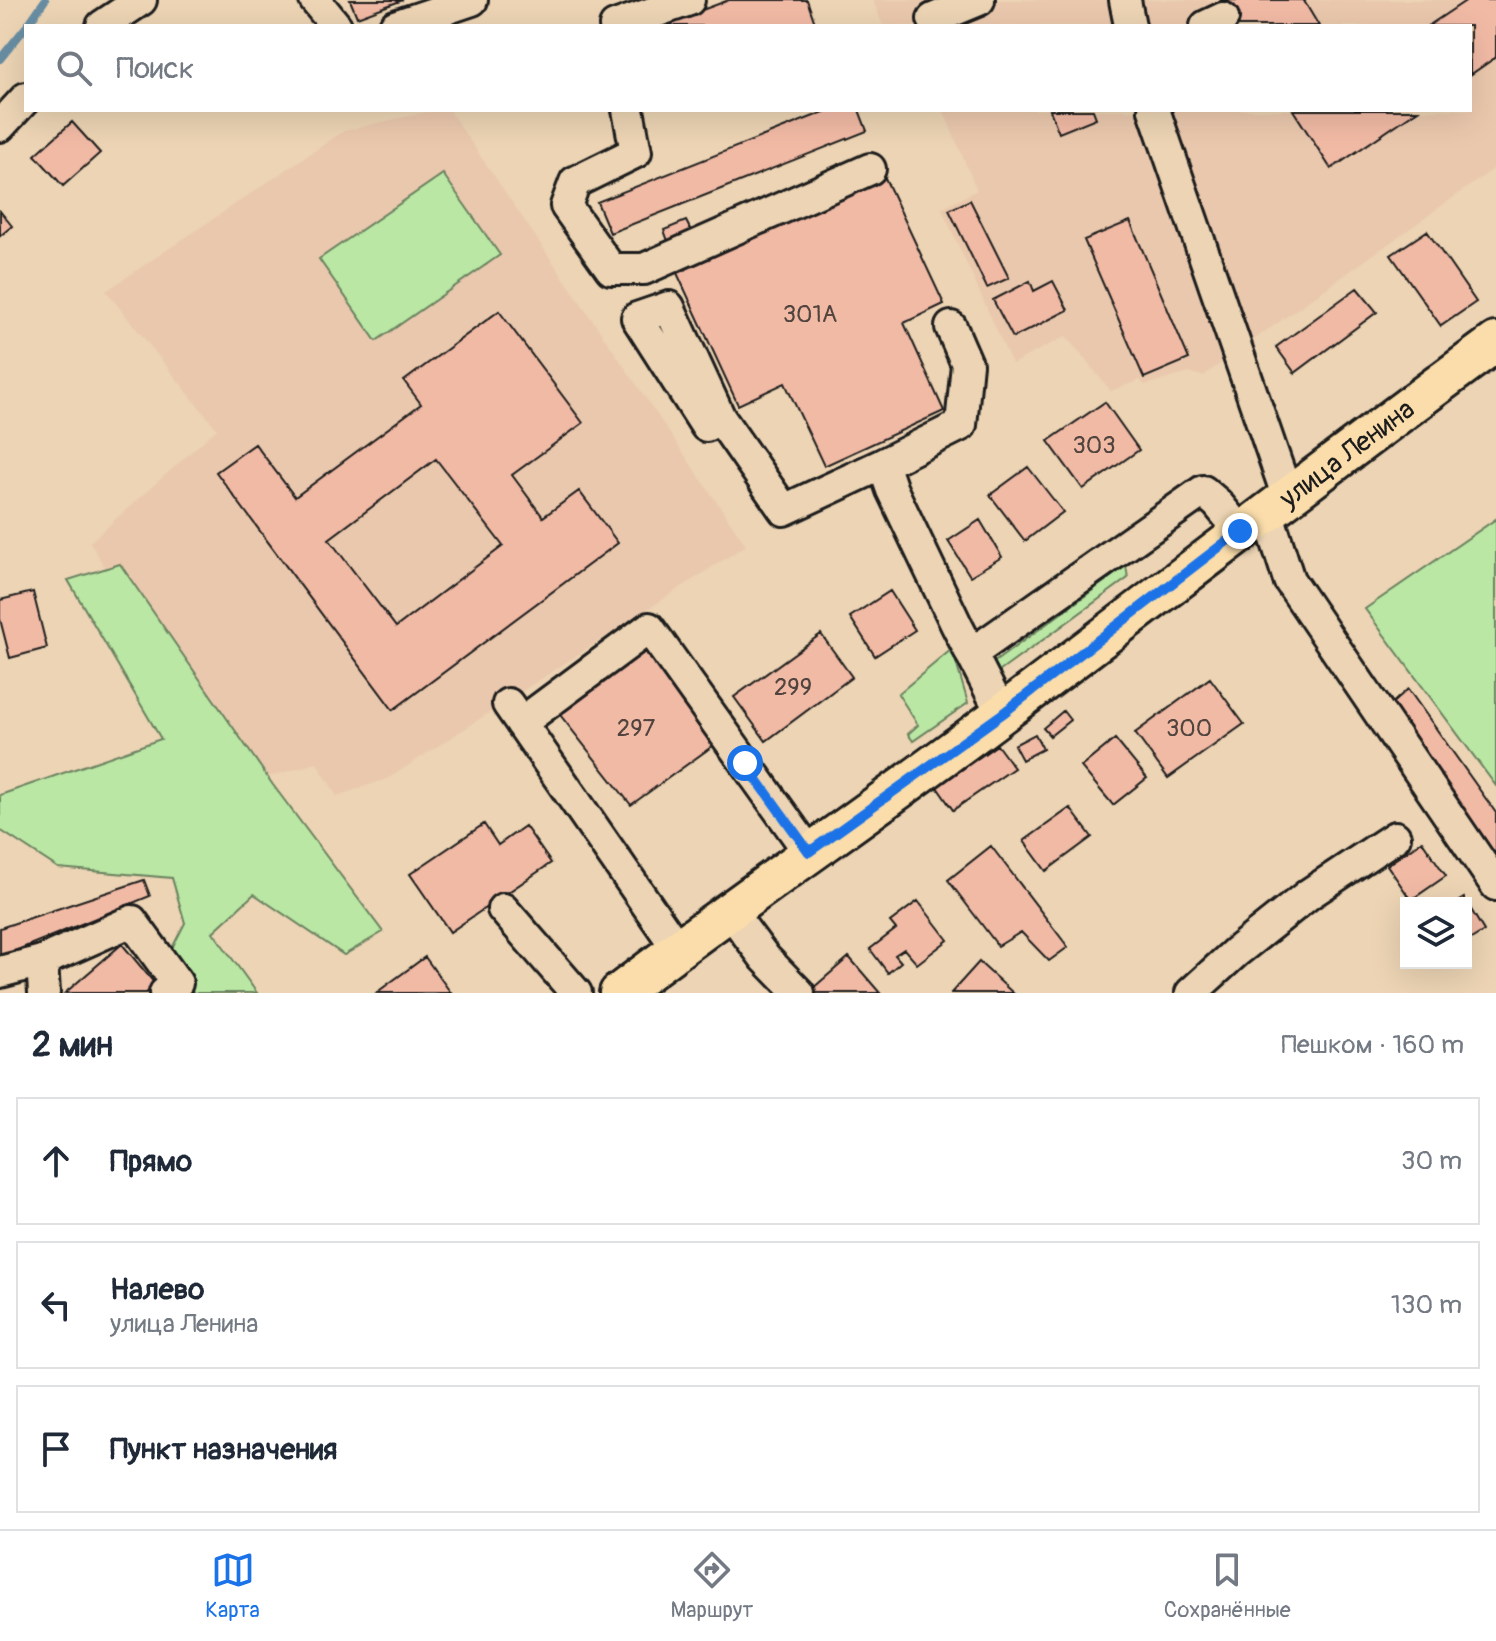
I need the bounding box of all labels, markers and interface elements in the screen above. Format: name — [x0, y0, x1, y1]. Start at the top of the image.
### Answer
search box — [24, 24, 1472, 112]
icon: search — [52, 46, 96, 90]
text: Поиск — [116, 50, 194, 87]
house number: 301А — [783, 300, 837, 329]
street label: улица Ленина — [1272, 392, 1422, 517]
house number: 303 — [1072, 431, 1116, 460]
route end — [1222, 513, 1258, 549]
house number: 299 — [774, 673, 812, 702]
house number: 297 — [617, 714, 656, 743]
house number: 300 — [1166, 714, 1212, 743]
route start — [727, 745, 763, 781]
map controls — [1400, 897, 1472, 969]
button: layers — [1400, 897, 1472, 969]
text: 2 мин — [32, 1024, 113, 1067]
text: Пешком · 160 m — [1281, 1029, 1464, 1061]
icon: ahead — [34, 1139, 78, 1183]
text: Прямо — [110, 1143, 192, 1180]
text: 30 m — [1401, 1145, 1462, 1177]
text: Налево — [110, 1271, 204, 1308]
icon: left — [34, 1283, 78, 1327]
text: 130 m — [1391, 1289, 1462, 1321]
text: улица Ленина — [110, 1308, 258, 1340]
icon: arrive — [34, 1427, 78, 1471]
text: Пункт назначения — [110, 1431, 337, 1468]
tab: Карта — [205, 1548, 260, 1624]
tab: Маршрут — [670, 1548, 753, 1624]
tab: Сохранённые — [1164, 1548, 1291, 1624]

